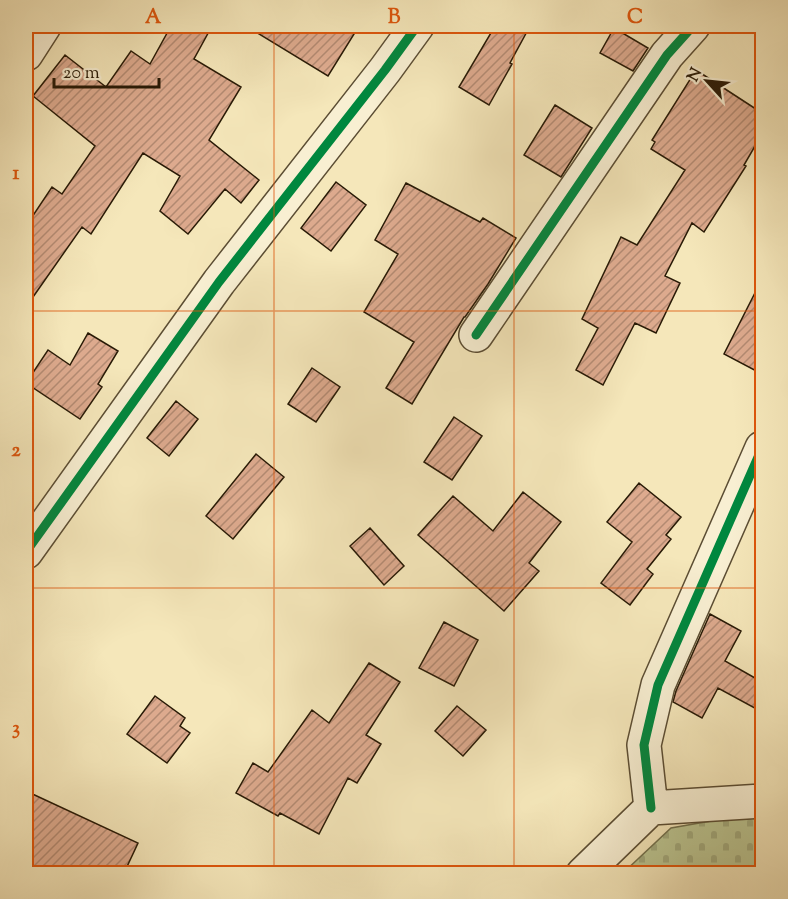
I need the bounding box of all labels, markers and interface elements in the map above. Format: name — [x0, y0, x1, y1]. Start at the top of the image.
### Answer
text: A — [145, 4, 162, 33]
text: B — [388, 4, 401, 33]
text: C — [627, 4, 643, 33]
scale bar — [54, 51, 159, 89]
north arrow — [677, 51, 737, 111]
text: 20 m — [63, 61, 100, 87]
text: N — [683, 64, 709, 86]
text: 1 — [13, 160, 20, 189]
text: 2 — [11, 437, 21, 466]
text: 3 — [12, 715, 20, 744]

